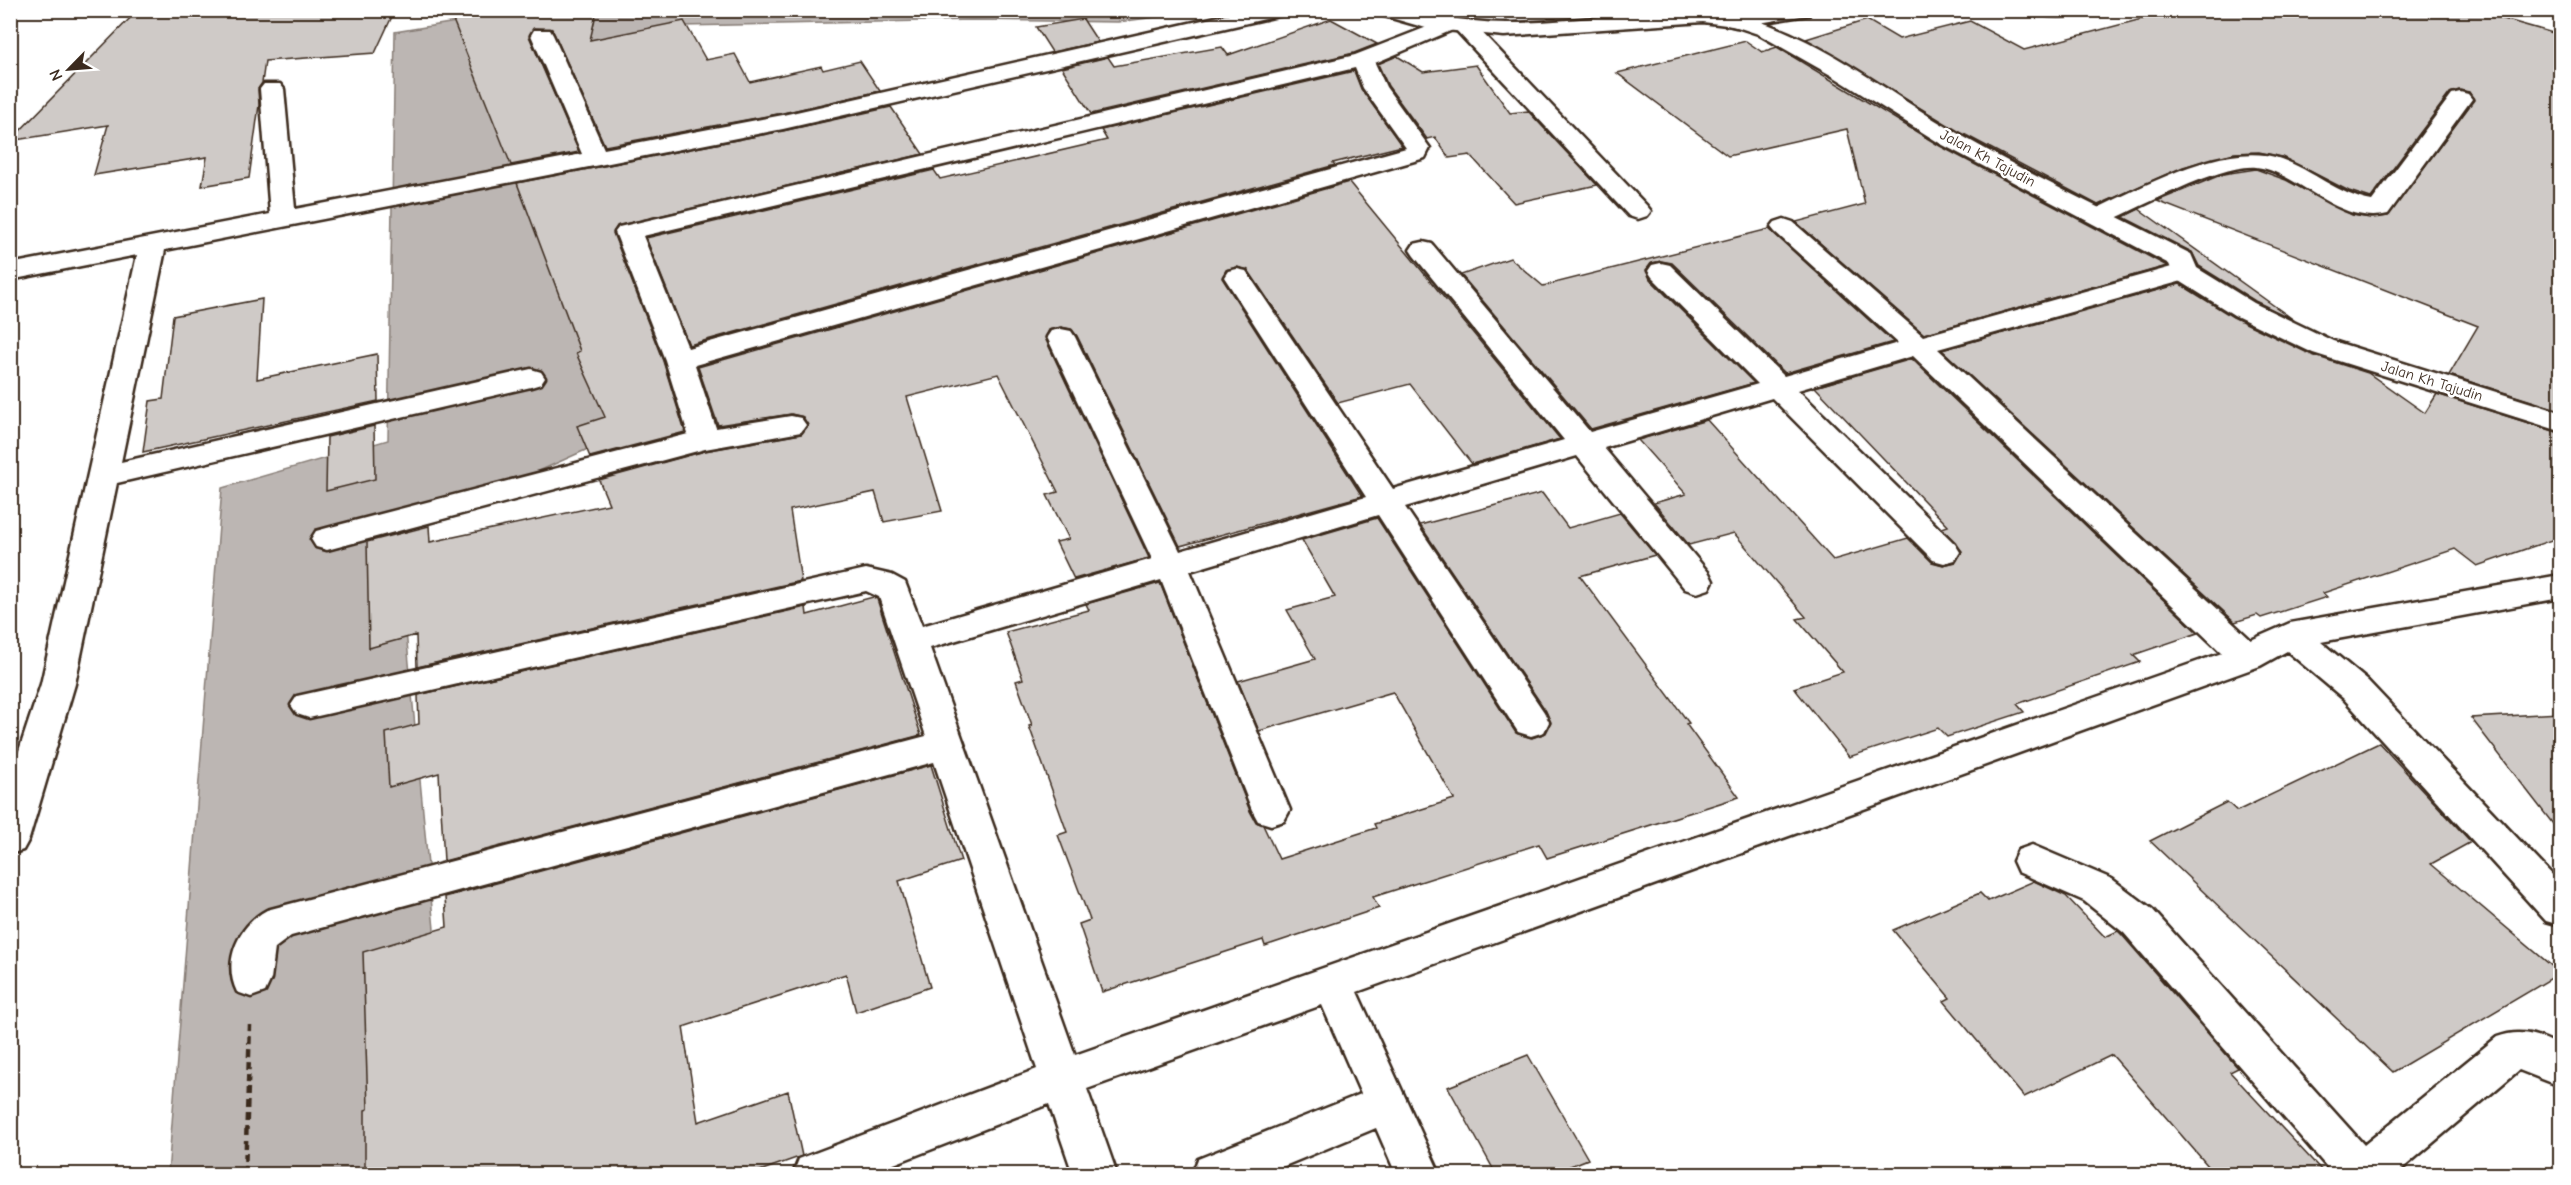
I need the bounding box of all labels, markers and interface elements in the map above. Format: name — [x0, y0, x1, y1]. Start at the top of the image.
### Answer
north arrow — [39, 39, 99, 99]
text: N — [46, 66, 67, 83]
street label: Jalan Kh Tajudin — [1937, 125, 2039, 191]
street label: Jalan Kh Tajudin — [2379, 357, 2485, 405]

